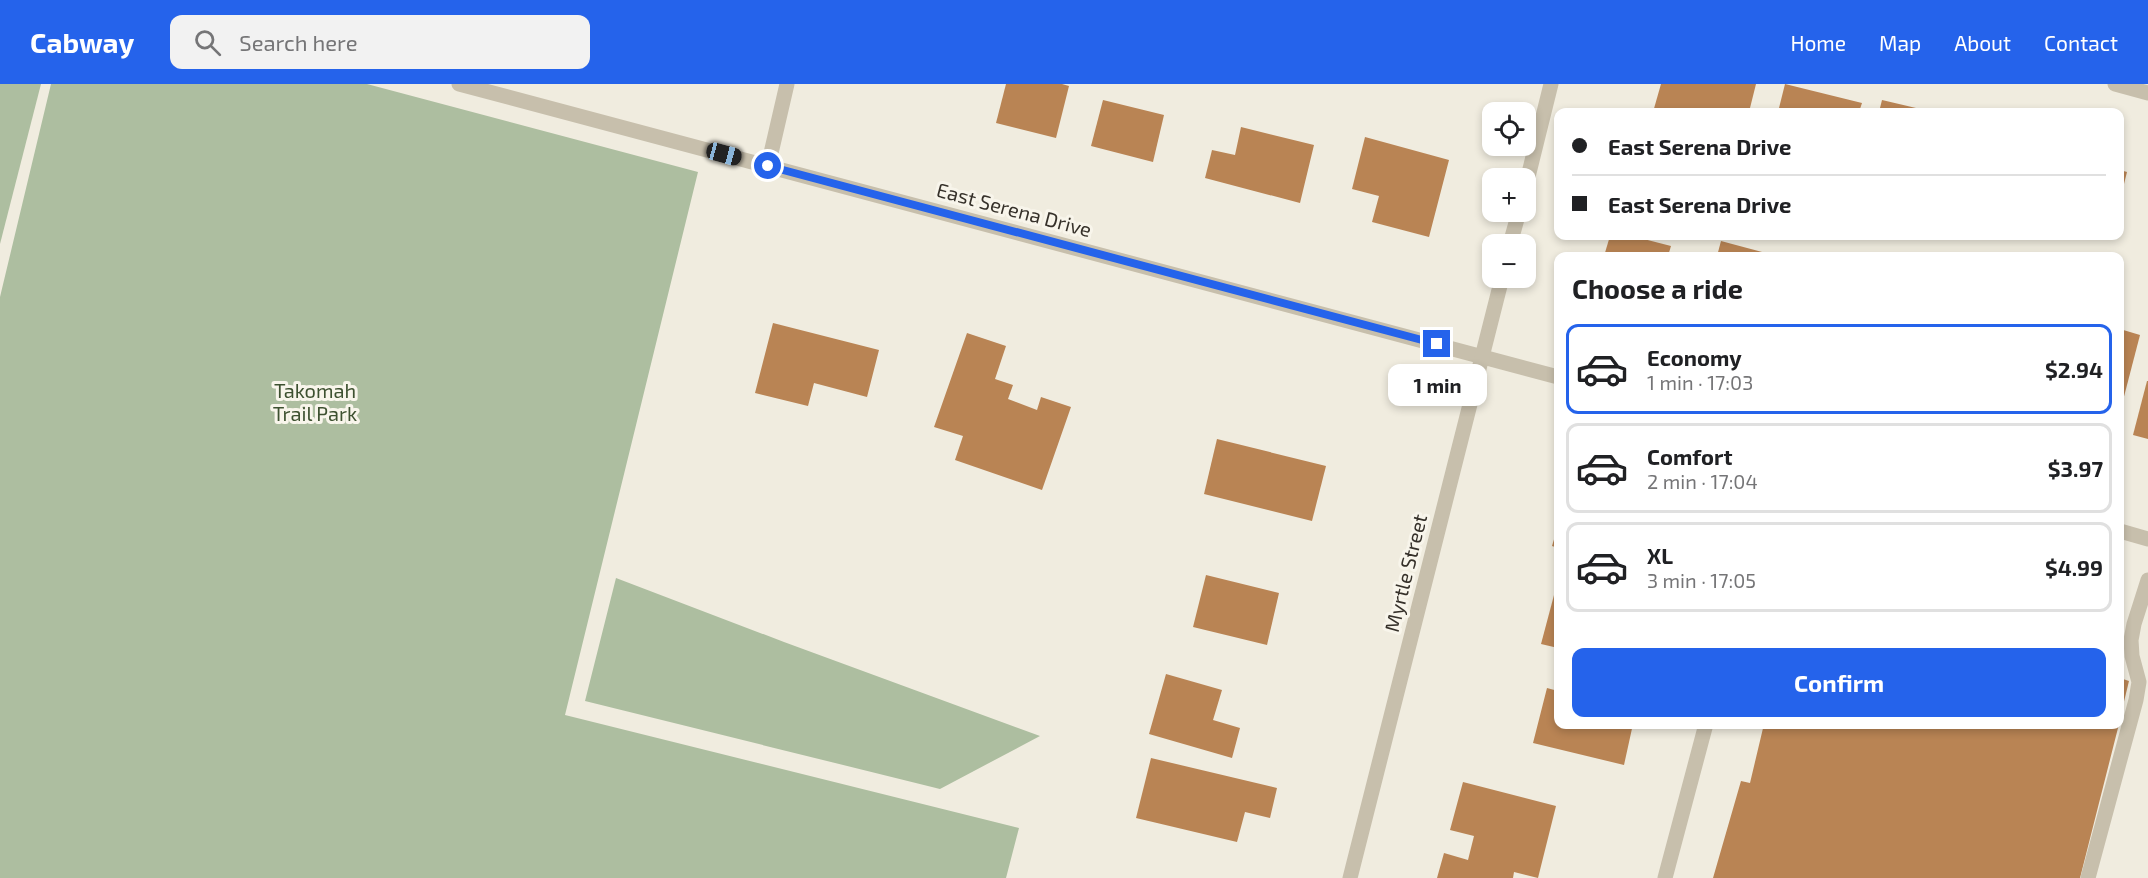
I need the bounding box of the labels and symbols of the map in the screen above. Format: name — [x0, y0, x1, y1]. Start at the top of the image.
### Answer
car — [704, 141, 744, 167]
route start — [754, 152, 781, 179]
street label: East Serena Drive — [934, 177, 1094, 241]
route end — [1423, 330, 1450, 357]
callout: 1 min — [1388, 365, 1486, 407]
park label: Takomah Trail Park — [273, 378, 357, 425]
street label: Myrtle Street — [1379, 511, 1431, 634]

